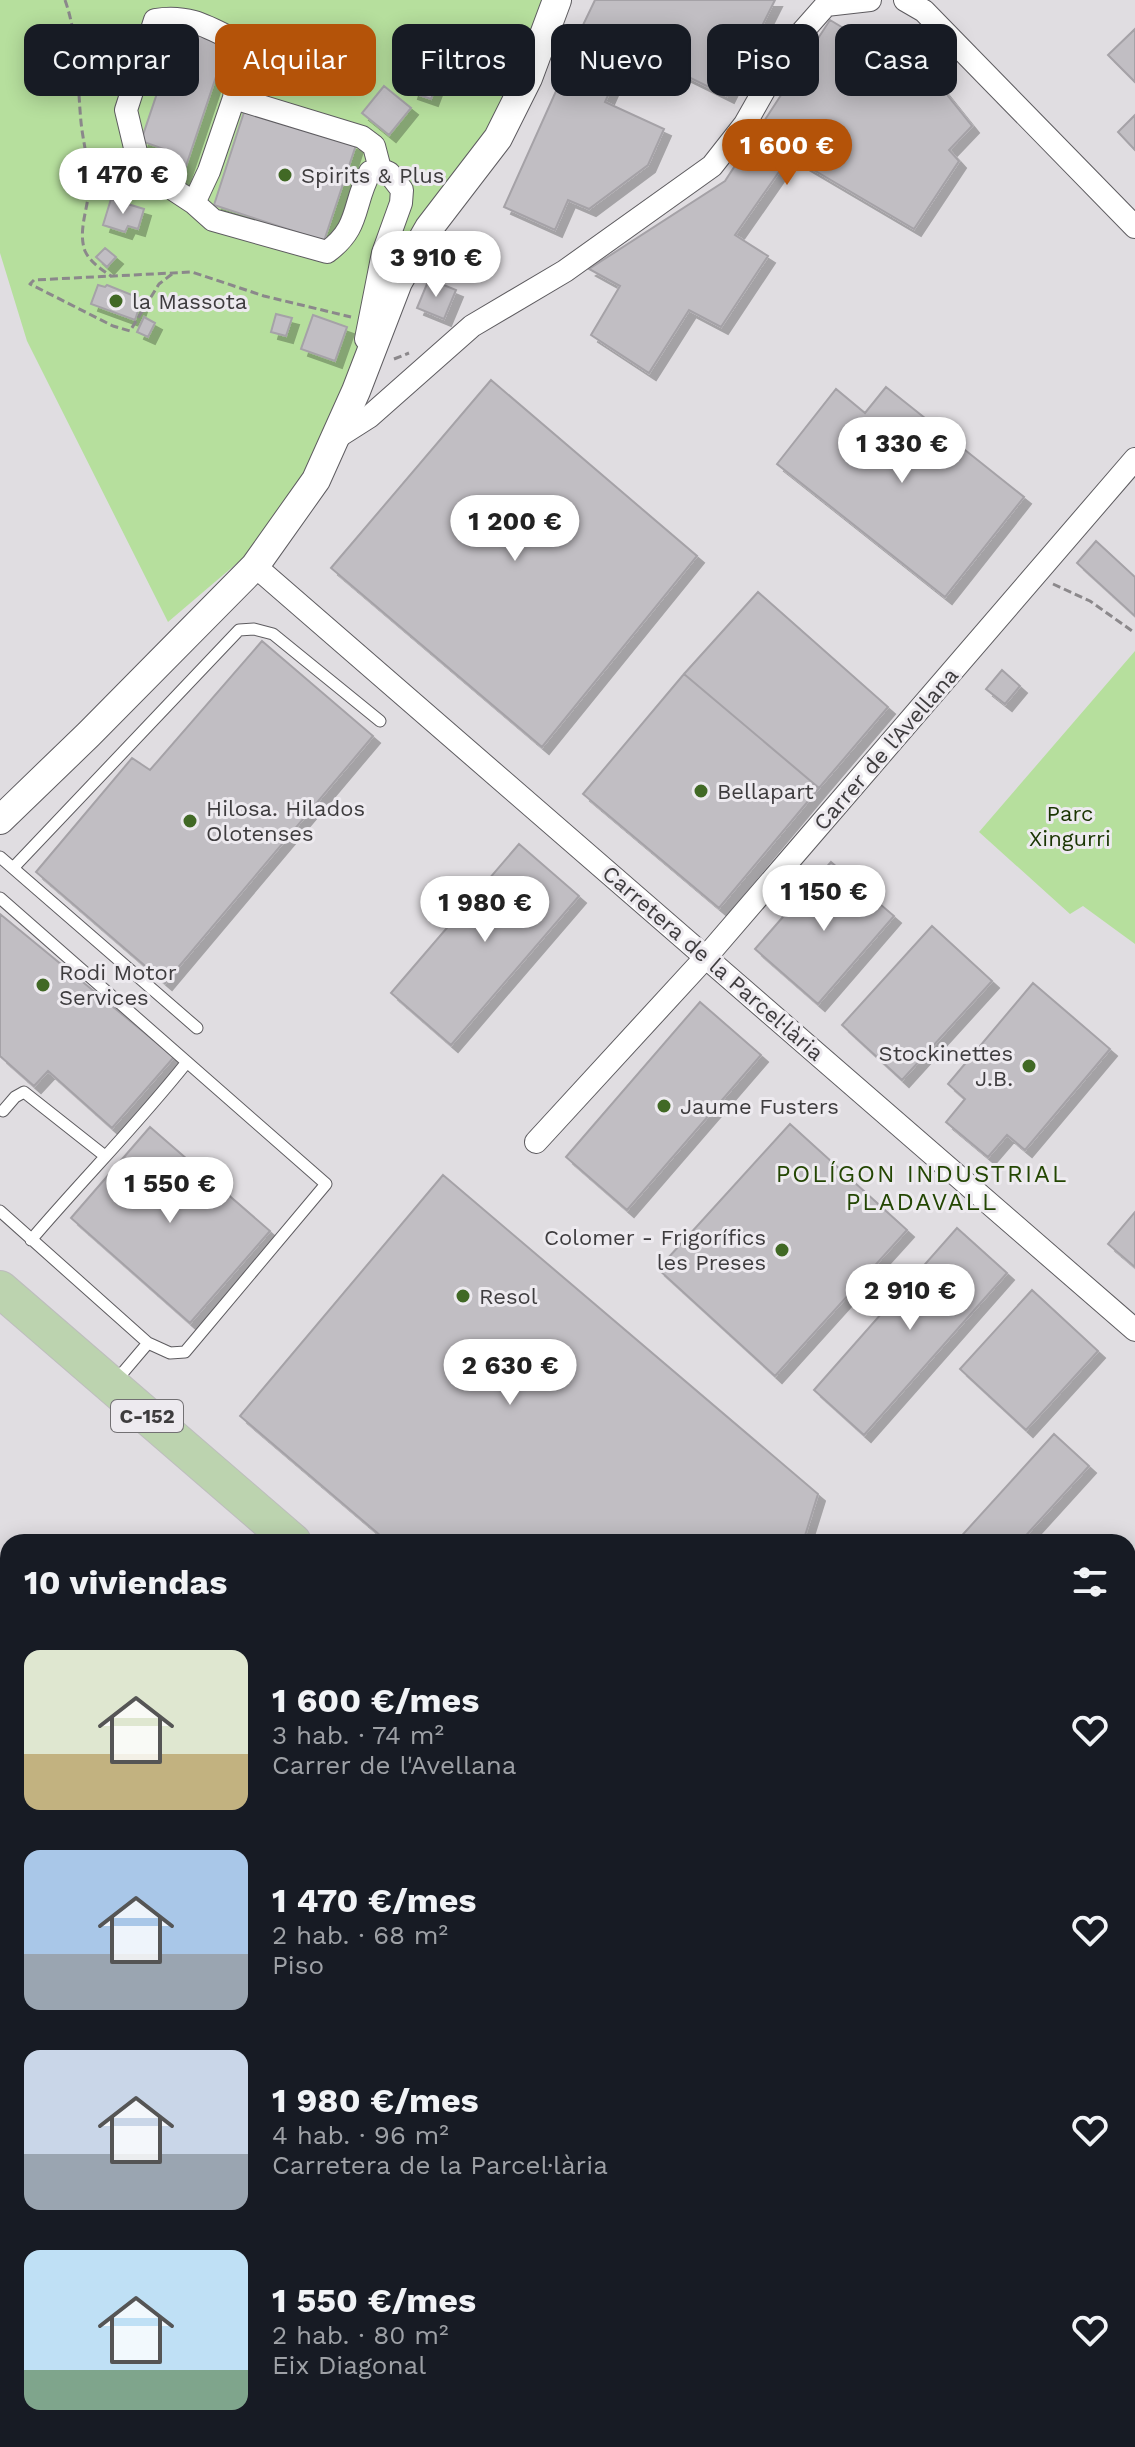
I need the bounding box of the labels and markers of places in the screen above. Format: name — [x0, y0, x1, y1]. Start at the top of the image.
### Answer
pin: 1 600 € — [713, 119, 861, 187]
pin: 1 470 € — [49, 148, 197, 216]
place label: Spirits & Plus — [301, 163, 444, 188]
marker: Spirits & Plus — [276, 166, 294, 184]
pin: 3 910 € — [362, 231, 510, 299]
place label: la Massota — [132, 289, 247, 314]
marker: la Massota — [107, 292, 125, 310]
pin: 1 330 € — [828, 417, 976, 485]
pin: 1 200 € — [441, 495, 589, 563]
place label: Bellapart — [717, 779, 814, 804]
marker: Bellapart — [692, 782, 710, 800]
place label: Hilosa. Hilados Olotenses — [206, 796, 365, 846]
marker: Hilosa. Hilados Olotenses — [181, 812, 199, 830]
pin: 1 150 € — [750, 865, 898, 933]
pin: 1 980 € — [411, 876, 559, 944]
place label: Rodi Motor Services — [59, 960, 177, 1010]
marker: Rodi Motor Services — [34, 976, 52, 994]
place label: Stockinettes J.B. — [879, 1041, 1013, 1091]
marker: Stockinettes J.B. — [1020, 1057, 1038, 1075]
place label: Jaume Fusters — [680, 1094, 839, 1119]
marker: Jaume Fusters — [655, 1097, 673, 1115]
pin: 1 550 € — [96, 1157, 244, 1225]
place label: Colomer - Frigorífics les Preses — [544, 1225, 766, 1275]
marker: Colomer - Frigorífics les Preses — [773, 1241, 791, 1259]
pin: 2 910 € — [836, 1264, 984, 1332]
place label: Resol — [479, 1284, 538, 1309]
marker: Resol — [454, 1287, 472, 1305]
pin: 2 630 € — [436, 1339, 584, 1407]

